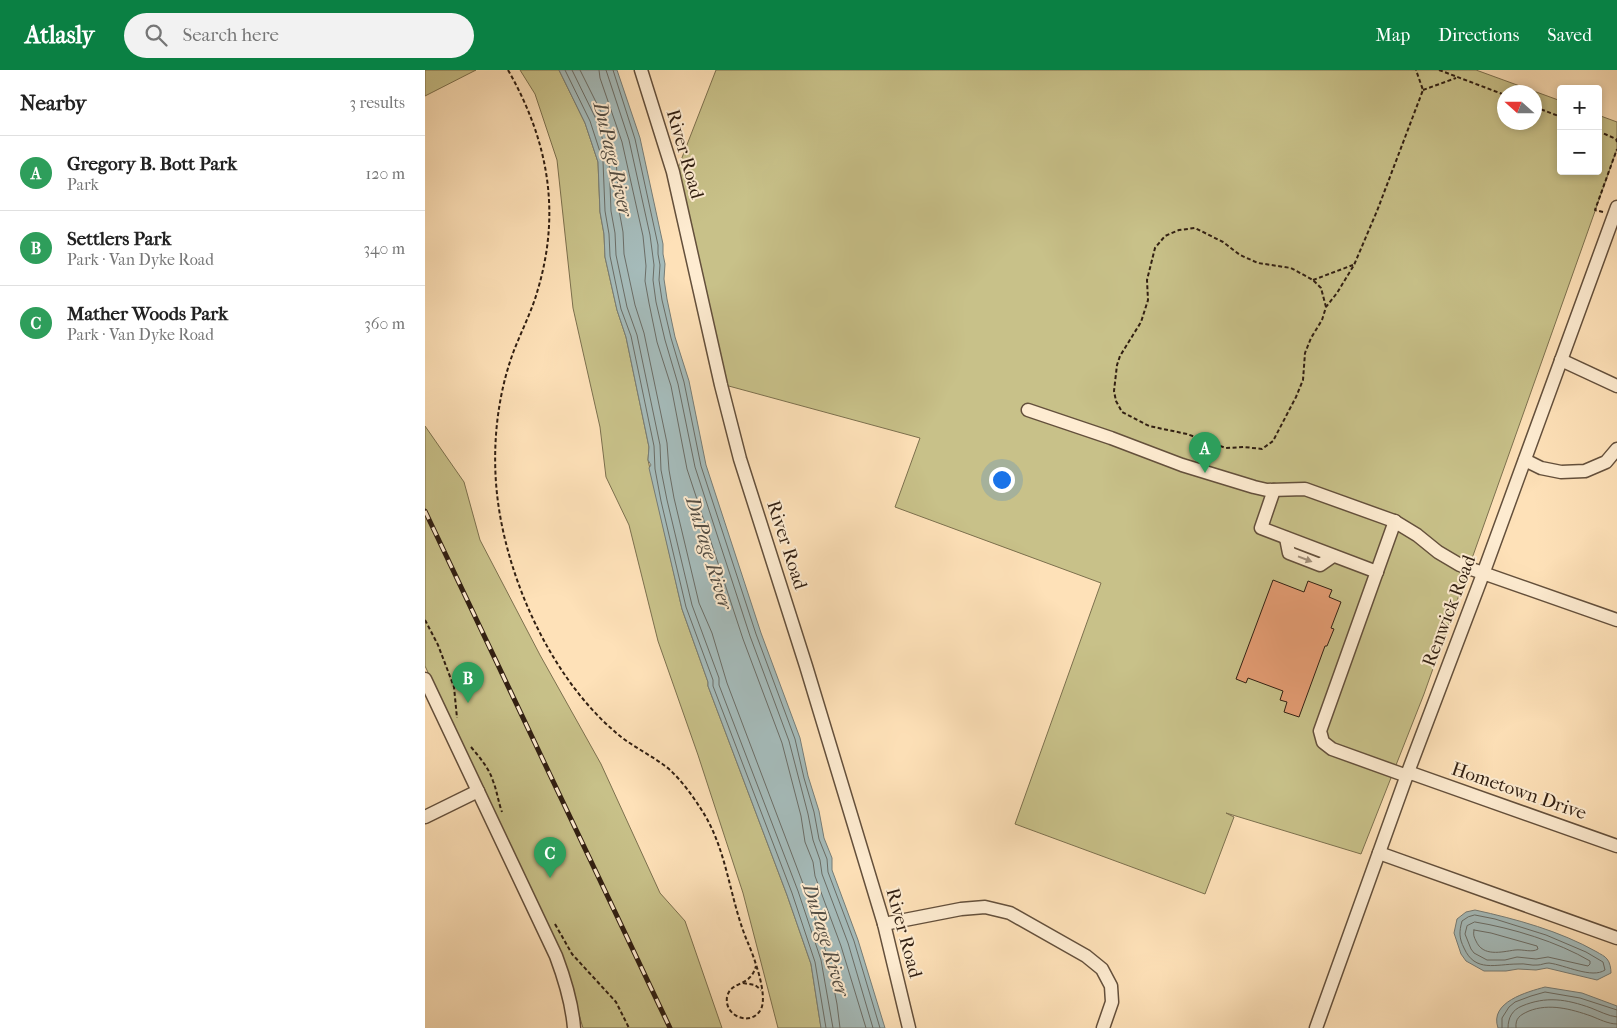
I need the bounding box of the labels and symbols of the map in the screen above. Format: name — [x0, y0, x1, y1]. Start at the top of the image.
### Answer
north arrow — [1497, 85, 1542, 130]
water label: DuPage River — [588, 98, 638, 220]
street label: River Road — [662, 107, 708, 202]
pin: A — [1189, 432, 1221, 473]
your location — [989, 467, 1015, 493]
water label: DuPage River — [680, 492, 738, 614]
street label: River Road — [762, 498, 812, 593]
street label: Renwick Road — [1418, 552, 1481, 670]
one-way arrow — [1298, 555, 1313, 563]
pin: B — [452, 662, 484, 703]
street label: Hometown Drive — [1449, 758, 1589, 824]
pin: C — [534, 837, 566, 878]
water label: DuPage River — [797, 879, 855, 1001]
street label: River Road — [881, 886, 927, 981]

